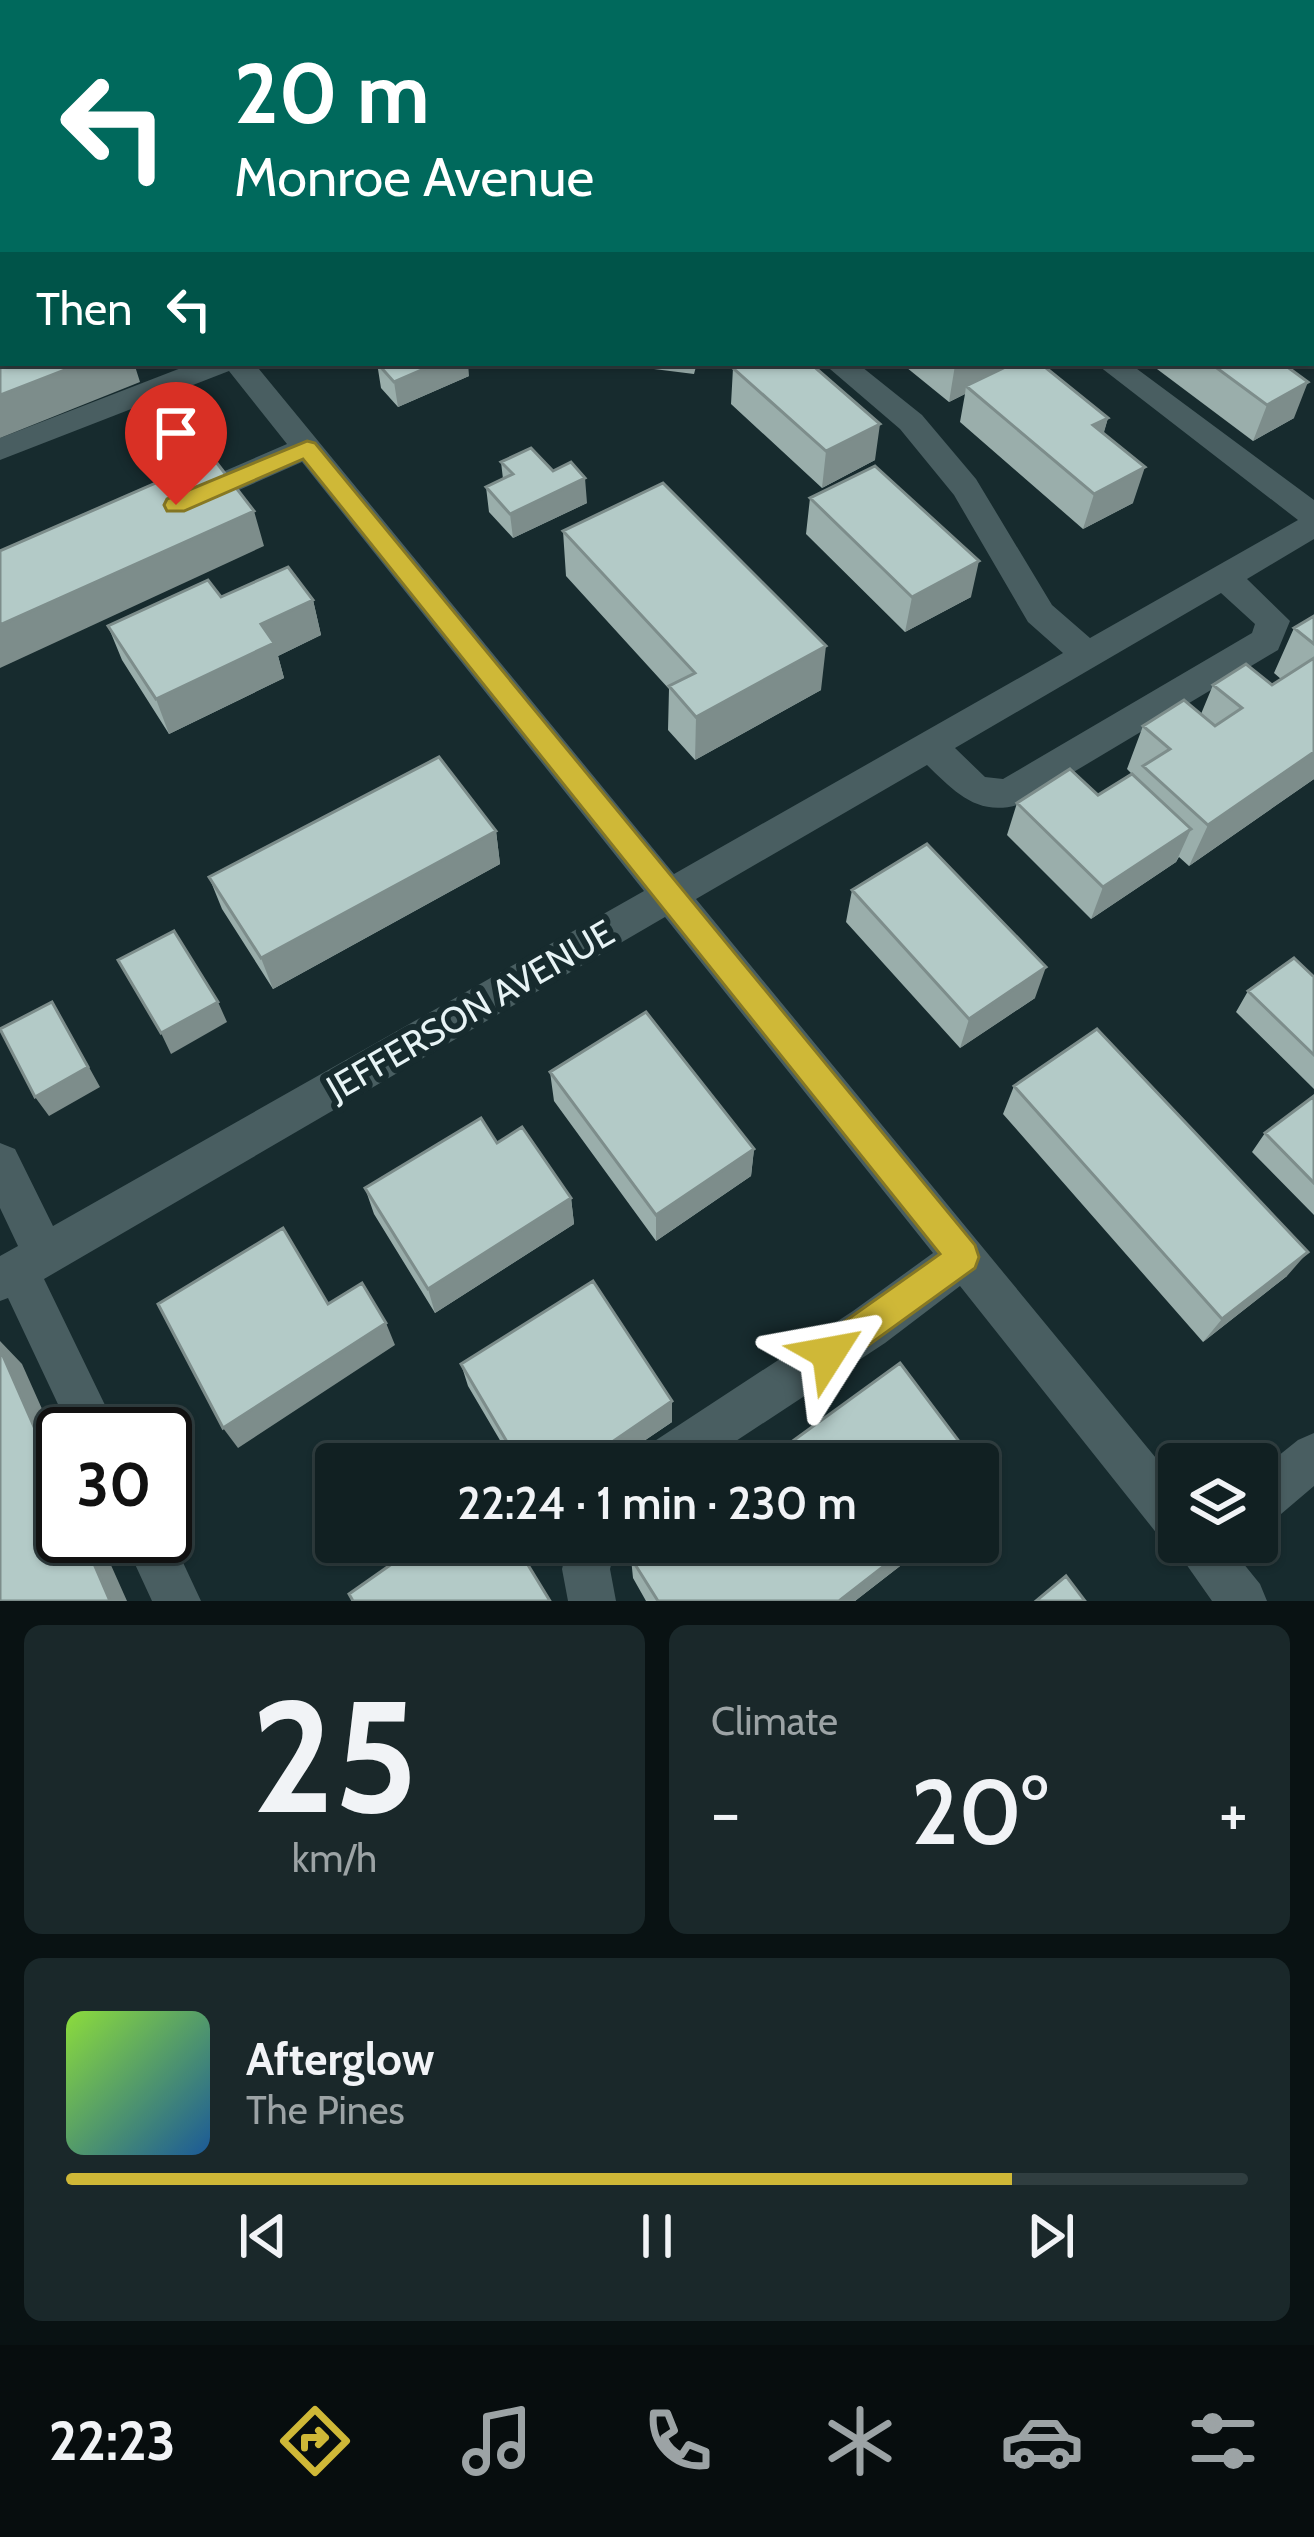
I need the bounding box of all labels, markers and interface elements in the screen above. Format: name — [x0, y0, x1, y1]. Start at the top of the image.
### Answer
text: 20 m — [234, 42, 430, 144]
icon: left — [36, 48, 192, 204]
text: Monroe Avenue — [234, 144, 594, 210]
icon: left — [156, 276, 222, 342]
text: Then — [36, 282, 132, 336]
pin — [125, 382, 227, 505]
icon: arrive — [143, 400, 209, 466]
street label: JEFFERSON AVENUE — [318, 910, 621, 1111]
position arrow — [766, 1290, 892, 1416]
speed limit sign: 30 — [36, 1407, 192, 1563]
map controls — [1158, 1443, 1278, 1563]
button: layers — [1158, 1443, 1278, 1563]
text: 22:24 · 1 min · 230 m — [457, 1476, 857, 1530]
text: 25 — [251, 1661, 418, 1851]
text: Climate — [711, 1697, 838, 1745]
text: 20° — [911, 1757, 1048, 1867]
text: − — [711, 1772, 740, 1853]
text: + — [1219, 1772, 1248, 1853]
text: km/h — [292, 1834, 377, 1882]
text: Afterglow — [246, 2032, 434, 2086]
text: The Pines — [246, 2086, 405, 2134]
icon: previous — [230, 2203, 296, 2269]
icon: pause — [624, 2203, 690, 2269]
icon: next — [1018, 2203, 1084, 2269]
icon: directions — [273, 2399, 357, 2483]
icon: music — [455, 2399, 539, 2483]
icon: phone — [636, 2399, 720, 2483]
icon: climate — [818, 2399, 902, 2483]
icon: car — [1000, 2399, 1084, 2483]
icon: filters — [1181, 2399, 1265, 2483]
text: 22:23 — [49, 2408, 176, 2474]

